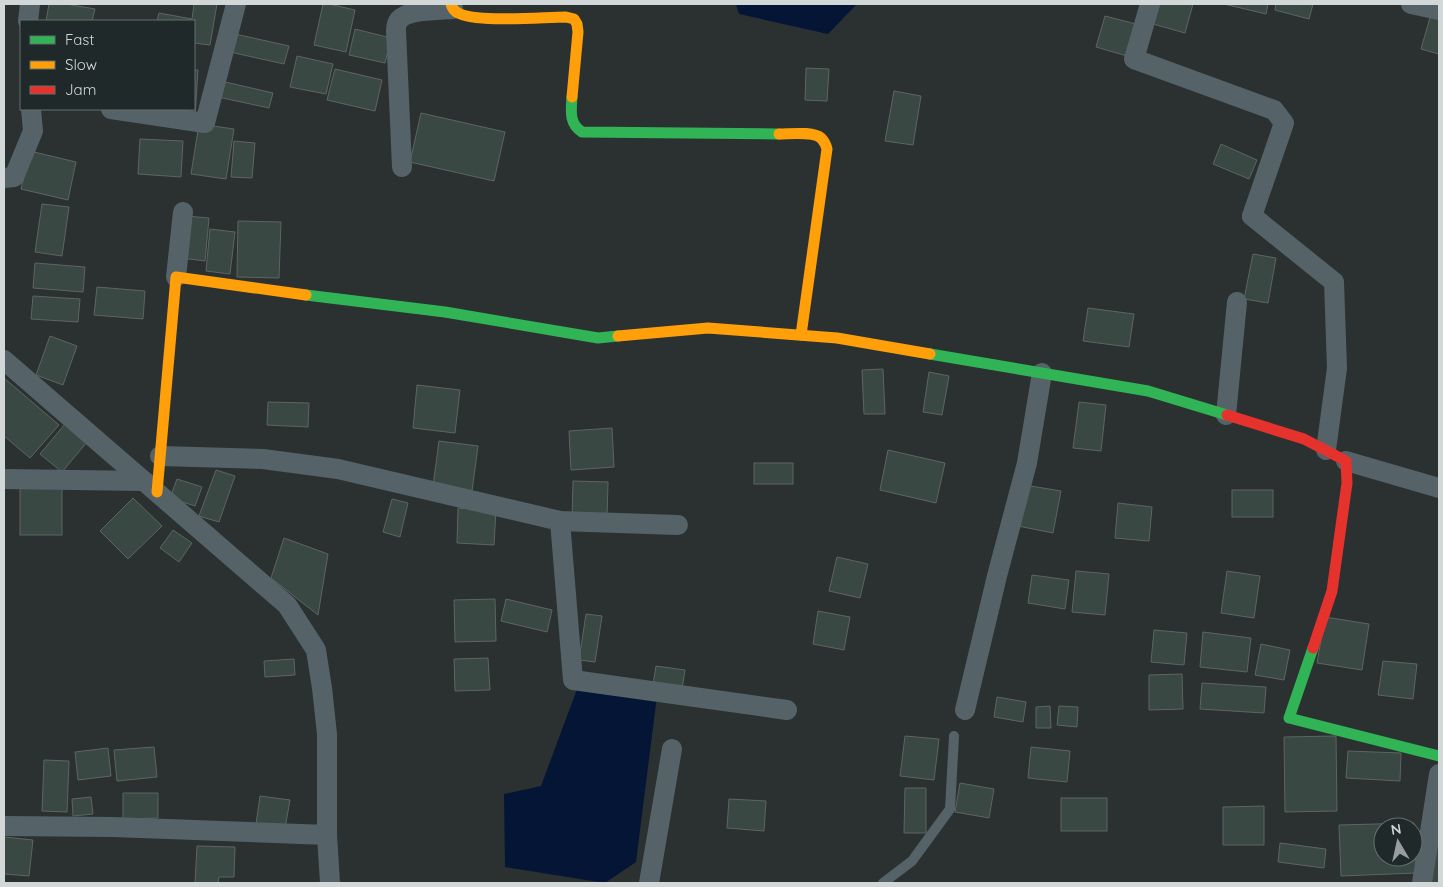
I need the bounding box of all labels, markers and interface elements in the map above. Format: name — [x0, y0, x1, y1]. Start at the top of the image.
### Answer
legend — [20, 20, 195, 110]
text: Fast — [65, 30, 94, 49]
text: Slow — [65, 55, 97, 74]
text: Jam — [65, 80, 96, 99]
north arrow — [1373, 817, 1423, 867]
text: N — [1389, 819, 1402, 839]

